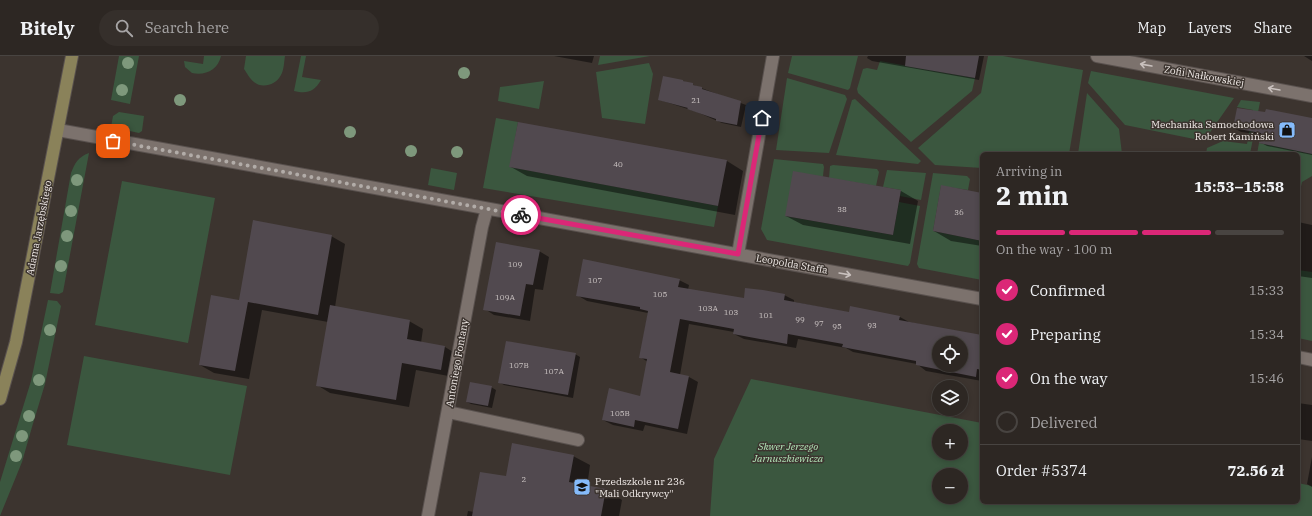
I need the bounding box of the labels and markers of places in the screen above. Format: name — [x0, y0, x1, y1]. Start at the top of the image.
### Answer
pin — [745, 101, 779, 135]
place label: Mechanika Samochodowa Robert Kamiński — [1151, 118, 1275, 143]
shop icon: Mechanika Samochodowa Robert Kamiński — [1277, 120, 1297, 140]
pin — [96, 124, 130, 158]
place label: Przedszkole nr 236 "Mali Odkrywcy" — [595, 475, 685, 500]
school or university icon: Przedszkole nr 236 "Mali Odkrywcy" — [572, 477, 592, 497]

